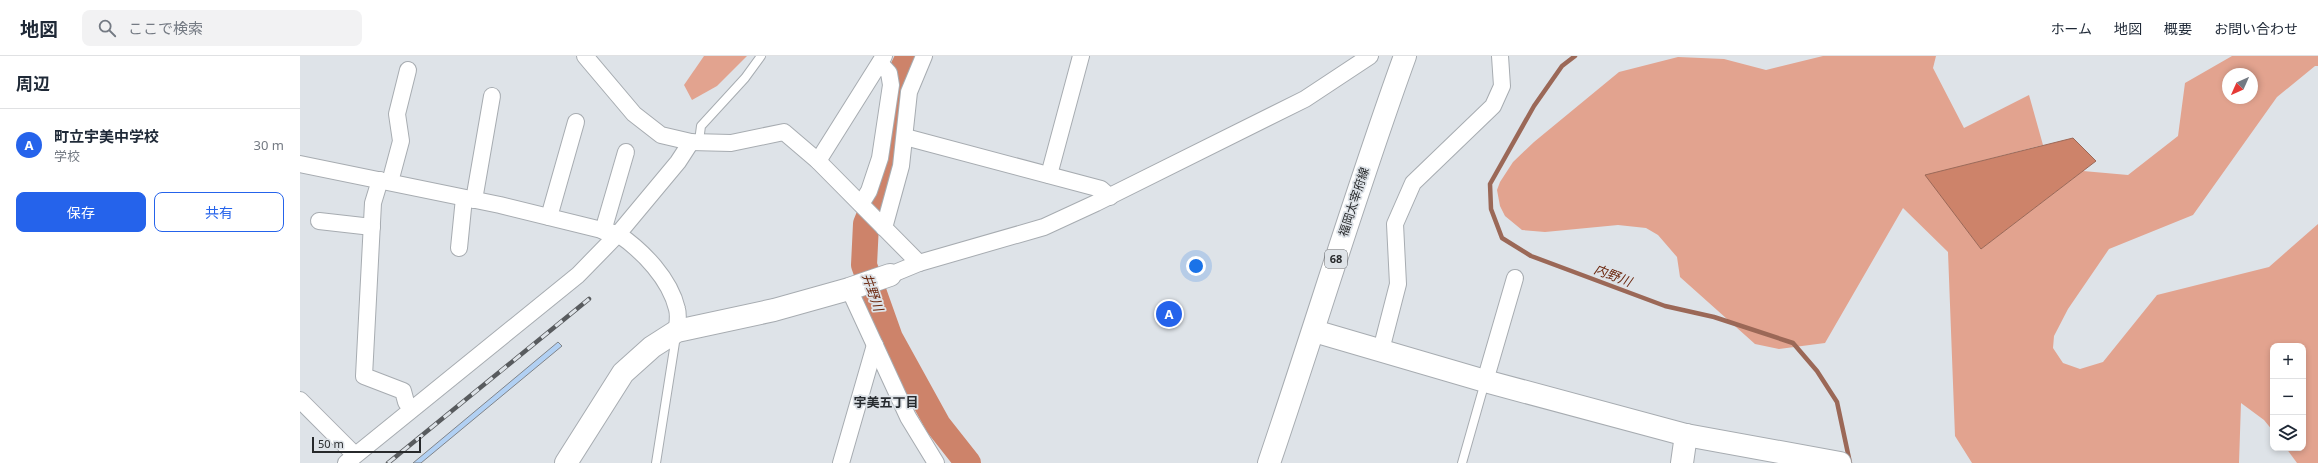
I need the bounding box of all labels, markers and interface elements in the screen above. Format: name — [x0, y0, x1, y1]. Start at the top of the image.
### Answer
search box — [82, 10, 362, 46]
text: 地図 — [20, 16, 58, 42]
icon: search — [96, 17, 118, 39]
text: ここで検索 — [128, 18, 203, 38]
text: ホーム — [2050, 19, 2092, 38]
text: 地図 — [2114, 19, 2142, 38]
text: 概要 — [2164, 19, 2192, 38]
text: お問い合わせ — [2214, 19, 2298, 38]
north arrow — [2222, 68, 2258, 104]
text: 周辺 — [16, 72, 50, 95]
text: 町立宇美中学校 — [54, 126, 159, 146]
text: A — [25, 136, 34, 154]
text: 30 m — [254, 136, 284, 154]
text: 学校 — [54, 147, 80, 165]
street label: 福岡太宰府線 — [1334, 165, 1373, 239]
button: 保存 — [16, 192, 146, 232]
button: 共有 — [154, 192, 284, 232]
road number: 68 — [1325, 250, 1347, 268]
your location — [1186, 256, 1206, 276]
water label: 内野川 — [1592, 260, 1636, 291]
water label: 井野川 — [858, 271, 889, 315]
pin: A — [1156, 299, 1182, 329]
map controls — [2270, 343, 2306, 451]
button: + — [2270, 343, 2306, 379]
button: − — [2270, 379, 2306, 415]
district label: 宇美五丁目 — [853, 393, 919, 411]
button: layers — [2270, 415, 2306, 451]
scale bar — [312, 435, 421, 454]
text: 50 m — [318, 436, 344, 451]

